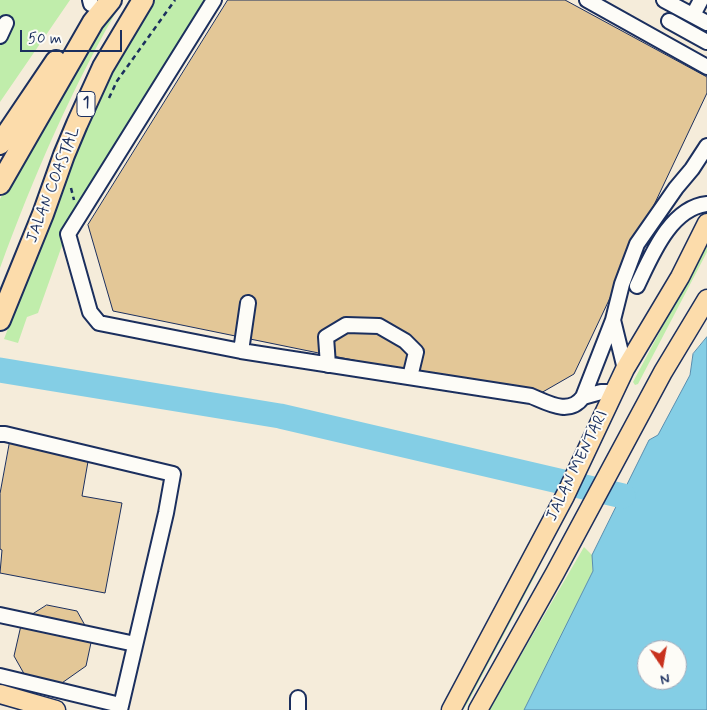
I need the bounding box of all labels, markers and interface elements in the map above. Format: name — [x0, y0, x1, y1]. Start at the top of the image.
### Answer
scale bar — [22, 20, 125, 52]
text: 50 m — [28, 29, 62, 49]
road number: 1 — [77, 92, 95, 116]
street label: JALAN COASTAL — [23, 124, 85, 246]
street label: JALAN MENTARI — [543, 408, 613, 524]
north arrow — [637, 640, 687, 690]
text: N — [658, 669, 671, 688]

